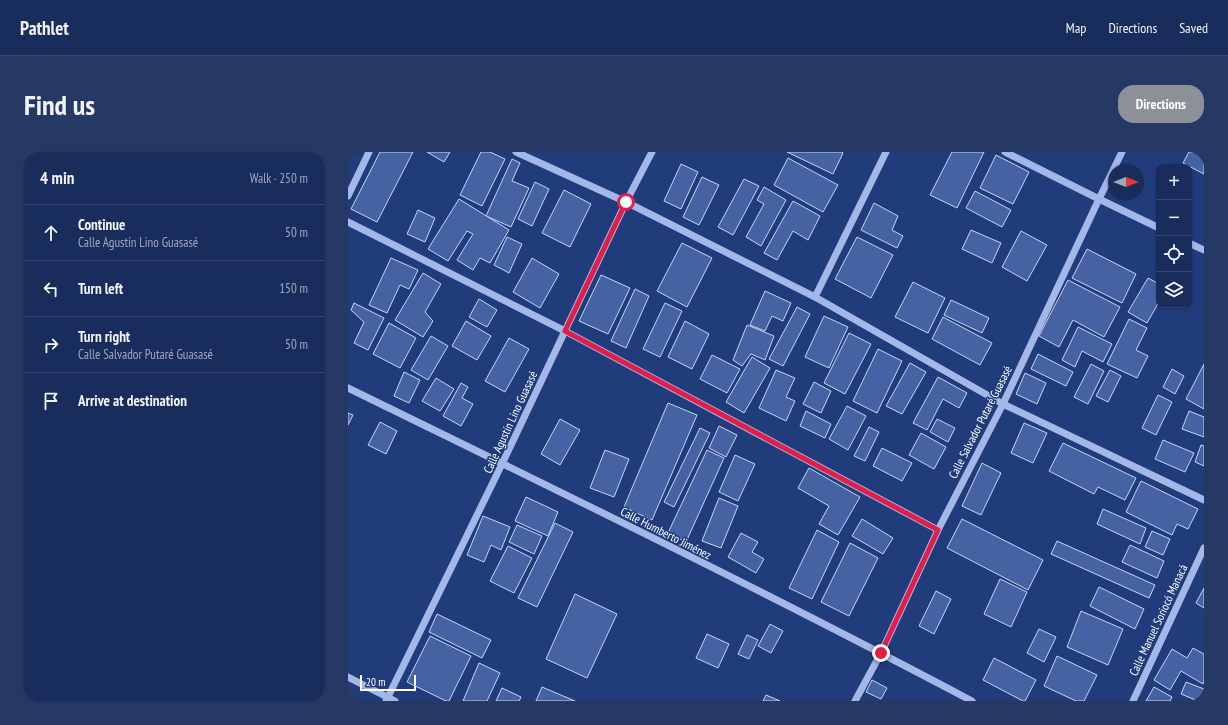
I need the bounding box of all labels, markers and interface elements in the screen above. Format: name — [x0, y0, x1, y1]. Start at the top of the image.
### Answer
text: Pathlet — [20, 16, 69, 40]
text: Map — [1066, 19, 1086, 37]
text: Directions — [1108, 19, 1157, 37]
text: Saved — [1179, 19, 1208, 37]
button: Directions — [1118, 85, 1204, 123]
text: Find us — [24, 86, 95, 123]
north arrow — [1108, 164, 1144, 200]
map controls — [1156, 164, 1192, 308]
button: + — [1156, 164, 1192, 200]
text: 4 min — [40, 167, 74, 189]
text: Walk · 250 m — [250, 170, 308, 187]
route start — [617, 193, 635, 211]
button: − — [1156, 200, 1192, 236]
text: Continue — [78, 215, 125, 234]
icon: ahead — [40, 222, 62, 244]
text: 50 m — [285, 224, 308, 241]
text: Calle Agustín Lino Guasasé — [78, 234, 198, 251]
button: locate — [1156, 236, 1192, 272]
button: layers — [1156, 272, 1192, 308]
icon: left — [40, 278, 62, 300]
text: Turn left — [78, 279, 123, 298]
text: 150 m — [279, 280, 308, 297]
text: Turn right — [78, 327, 130, 346]
icon: right — [40, 334, 62, 356]
text: 50 m — [285, 336, 308, 353]
text: Calle Salvador Putaré Guasasé — [78, 346, 213, 363]
street label: Calle Salvador Putaré Guasasé — [945, 363, 1015, 481]
street label: Calle Agustín Lino Guasasé — [480, 369, 540, 475]
icon: arrive — [40, 390, 62, 412]
text: Arrive at destination — [78, 391, 187, 410]
street label: Calle Humberto Jiménez — [618, 504, 714, 562]
street label: Calle Manuel Soriocó Manacá — [1126, 562, 1190, 678]
route end — [872, 644, 890, 662]
scale bar — [360, 673, 416, 692]
text: 20 m — [366, 675, 385, 689]

